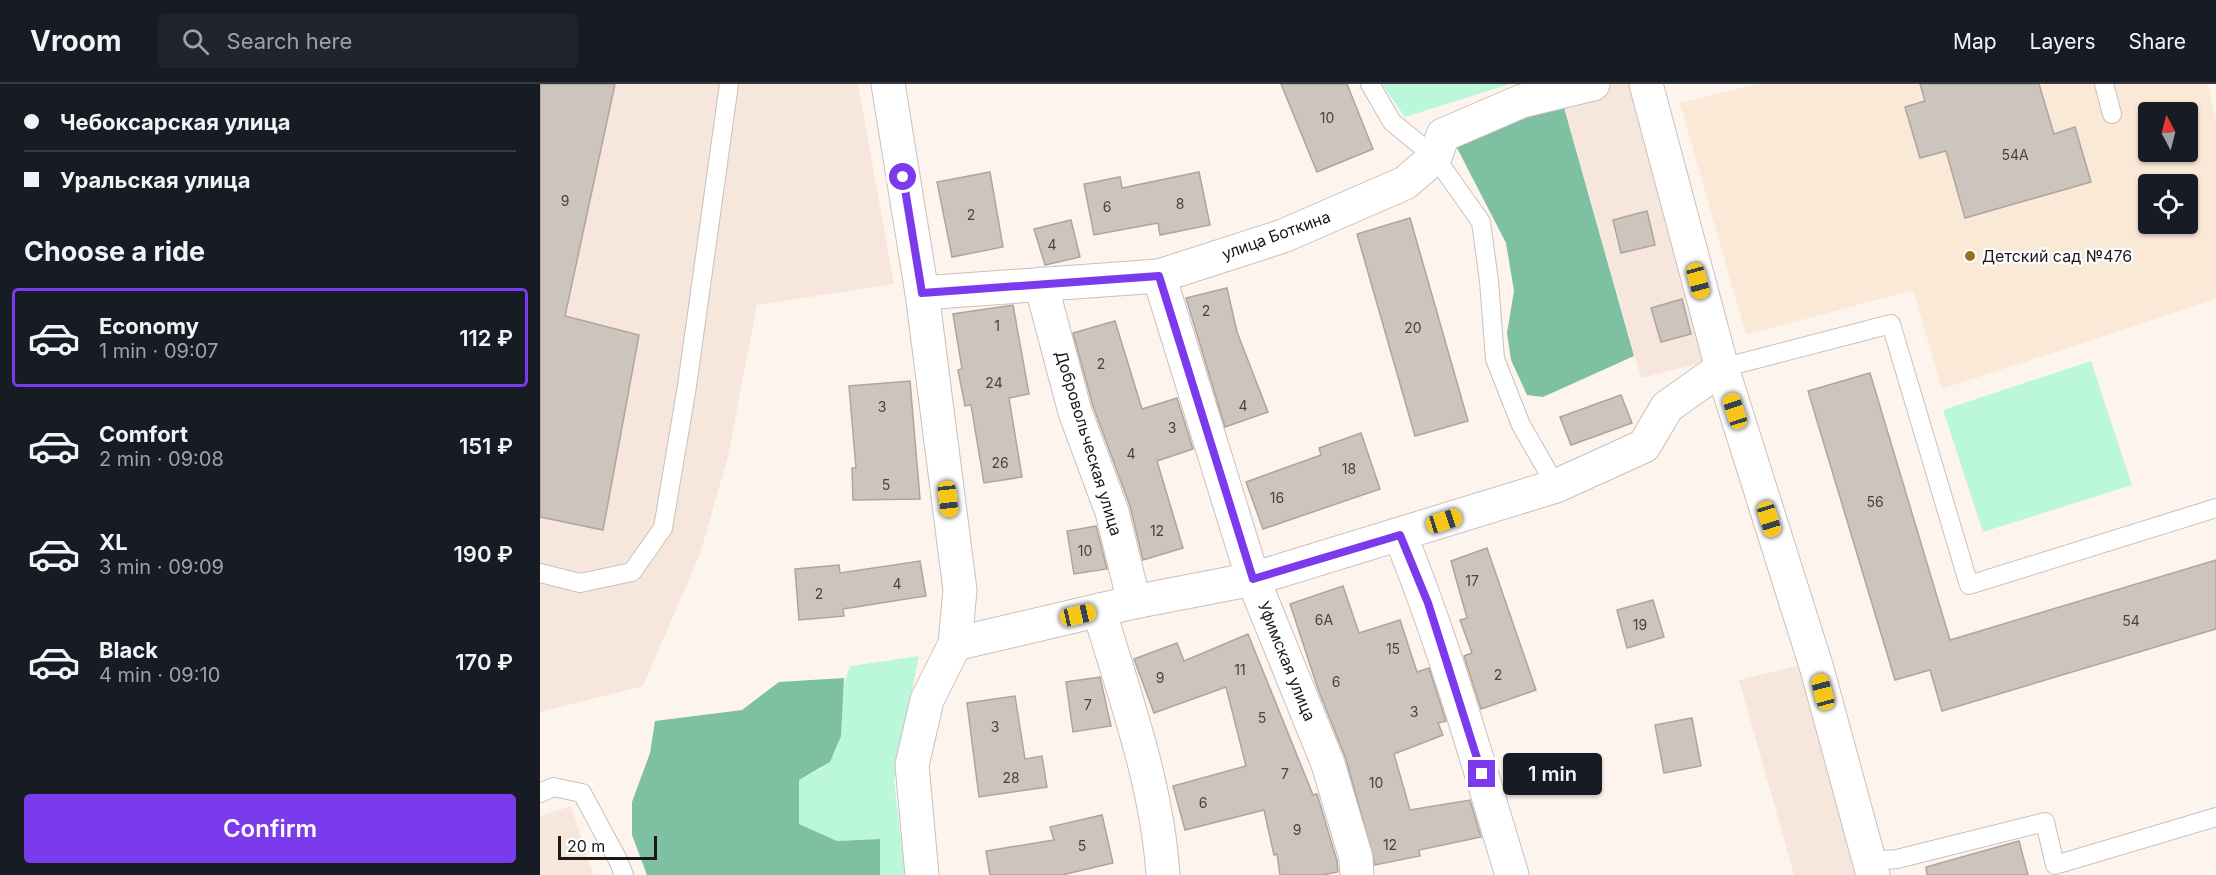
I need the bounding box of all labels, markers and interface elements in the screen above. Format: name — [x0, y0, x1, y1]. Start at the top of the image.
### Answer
search box — [158, 14, 578, 68]
text: Vroom — [30, 24, 122, 58]
icon: search — [179, 25, 212, 58]
text: Search here — [227, 28, 352, 54]
text: Map — [1953, 29, 1997, 54]
text: Layers — [2030, 29, 2096, 54]
text: Share — [2129, 29, 2186, 54]
north arrow — [2138, 102, 2198, 162]
map controls — [2138, 102, 2198, 234]
text: Чебоксарская улица — [60, 109, 291, 135]
house number: 10 — [1320, 109, 1334, 126]
house number: 54А — [2001, 146, 2029, 163]
route start — [889, 163, 916, 190]
text: Уральская улица — [60, 167, 250, 193]
button: locate — [2138, 174, 2198, 234]
house number: 9 — [561, 192, 569, 209]
house number: 8 — [1176, 195, 1184, 212]
house number: 6 — [1103, 198, 1111, 215]
house number: 2 — [967, 206, 975, 223]
street label: улица Боткина — [1219, 206, 1333, 264]
text: Choose a ride — [24, 235, 205, 268]
house number: 4 — [1047, 236, 1057, 253]
place label: Детский сад №476 — [1982, 246, 2132, 266]
marker: Детский сад №476 — [1963, 249, 1977, 263]
car — [1685, 261, 1711, 301]
house number: 2 — [1202, 302, 1210, 319]
icon: car — [27, 311, 81, 365]
text: Economy — [99, 313, 199, 339]
house number: 1 — [994, 317, 1000, 334]
house number: 20 — [1404, 319, 1422, 336]
text: 112 ₽ — [459, 325, 513, 351]
text: 1 min · 09:07 — [99, 339, 218, 363]
street label: Добровольческая улица — [1051, 348, 1127, 538]
house number: 2 — [1097, 355, 1105, 372]
house number: 24 — [985, 374, 1003, 391]
car — [1721, 391, 1749, 431]
house number: 4 — [1238, 397, 1248, 414]
house number: 3 — [878, 398, 886, 415]
icon: car — [27, 419, 81, 473]
house number: 3 — [1168, 419, 1176, 436]
text: Comfort — [99, 421, 188, 447]
text: 151 ₽ — [459, 433, 513, 459]
house number: 4 — [1126, 445, 1136, 462]
text: 2 min · 09:08 — [99, 447, 224, 471]
house number: 26 — [991, 454, 1009, 471]
house number: 18 — [1342, 460, 1356, 477]
house number: 5 — [882, 476, 890, 493]
car — [937, 480, 959, 518]
house number: 16 — [1270, 489, 1284, 506]
house number: 56 — [1866, 493, 1884, 510]
car — [1755, 499, 1783, 539]
car — [1424, 507, 1464, 535]
house number: 12 — [1150, 522, 1164, 539]
icon: car — [27, 527, 81, 581]
text: XL — [99, 529, 128, 555]
text: 190 ₽ — [454, 541, 513, 567]
house number: 10 — [1078, 542, 1092, 559]
text: 3 min · 09:09 — [99, 555, 224, 579]
house number: 17 — [1465, 572, 1479, 589]
house number: 4 — [892, 575, 902, 592]
house number: 2 — [815, 585, 823, 602]
street label: Уфимская улица — [1254, 598, 1320, 724]
car — [1058, 602, 1098, 628]
house number: 6А — [1315, 611, 1334, 628]
house number: 54 — [2122, 612, 2140, 629]
house number: 19 — [1633, 616, 1647, 633]
icon: car — [27, 635, 81, 689]
text: Black — [99, 637, 158, 663]
house number: 15 — [1386, 640, 1400, 657]
text: 170 ₽ — [455, 649, 513, 675]
house number: 11 — [1234, 661, 1246, 678]
text: 4 min · 09:10 — [99, 663, 220, 687]
house number: 2 — [1494, 666, 1502, 683]
house number: 9 — [1156, 669, 1164, 686]
car — [1810, 672, 1836, 712]
house number: 6 — [1332, 673, 1340, 690]
house number: 7 — [1084, 696, 1092, 713]
house number: 3 — [1410, 703, 1418, 720]
house number: 5 — [1258, 709, 1266, 726]
house number: 3 — [991, 718, 999, 735]
callout: 1 min — [1503, 753, 1602, 795]
route end — [1468, 760, 1495, 787]
text: 1 min — [1528, 762, 1577, 786]
house number: 7 — [1281, 765, 1289, 782]
house number: 28 — [1002, 769, 1020, 786]
house number: 10 — [1369, 774, 1383, 791]
button: Confirm — [24, 794, 516, 863]
house number: 6 — [1199, 794, 1207, 811]
house number: 9 — [1293, 821, 1301, 838]
scale bar — [558, 833, 657, 860]
text: 20 m — [567, 836, 605, 856]
house number: 12 — [1383, 836, 1397, 853]
house number: 5 — [1078, 837, 1086, 854]

